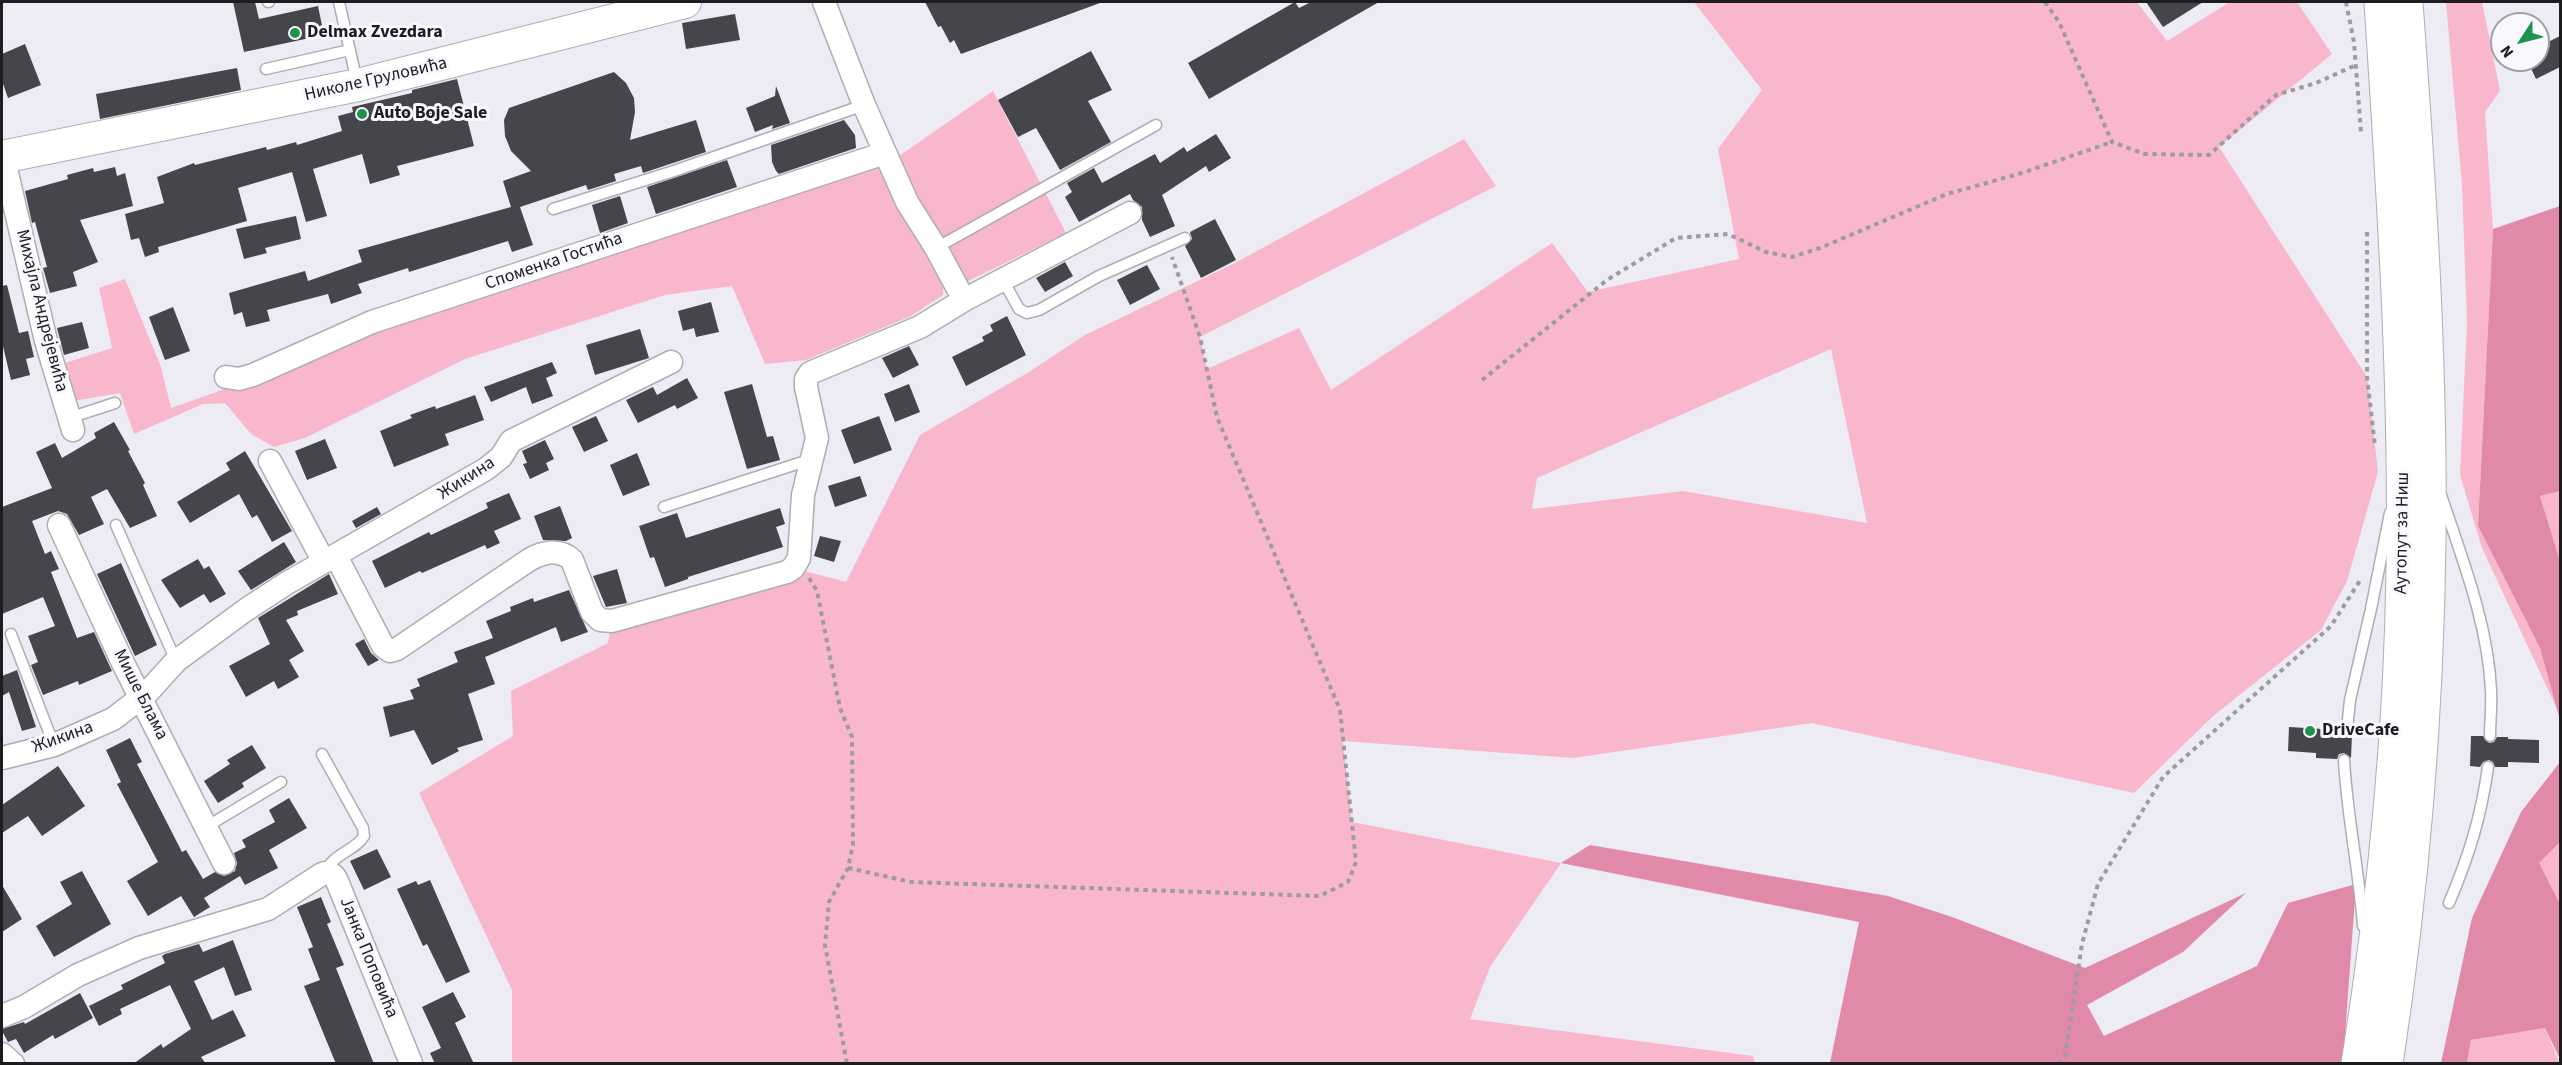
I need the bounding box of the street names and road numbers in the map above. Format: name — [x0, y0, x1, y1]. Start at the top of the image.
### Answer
street label: Николе Груловића — [303, 53, 449, 107]
street label: Михајла Андрејевића — [10, 227, 72, 395]
street label: Споменка Гостића — [482, 228, 626, 296]
street label: Жикина — [435, 453, 499, 505]
street label: Аутопут за Ниш — [2391, 472, 2415, 594]
street label: Мише Блама — [108, 646, 172, 744]
street label: Жикина — [30, 717, 96, 759]
street label: Јанка Поповића — [334, 894, 402, 1022]

